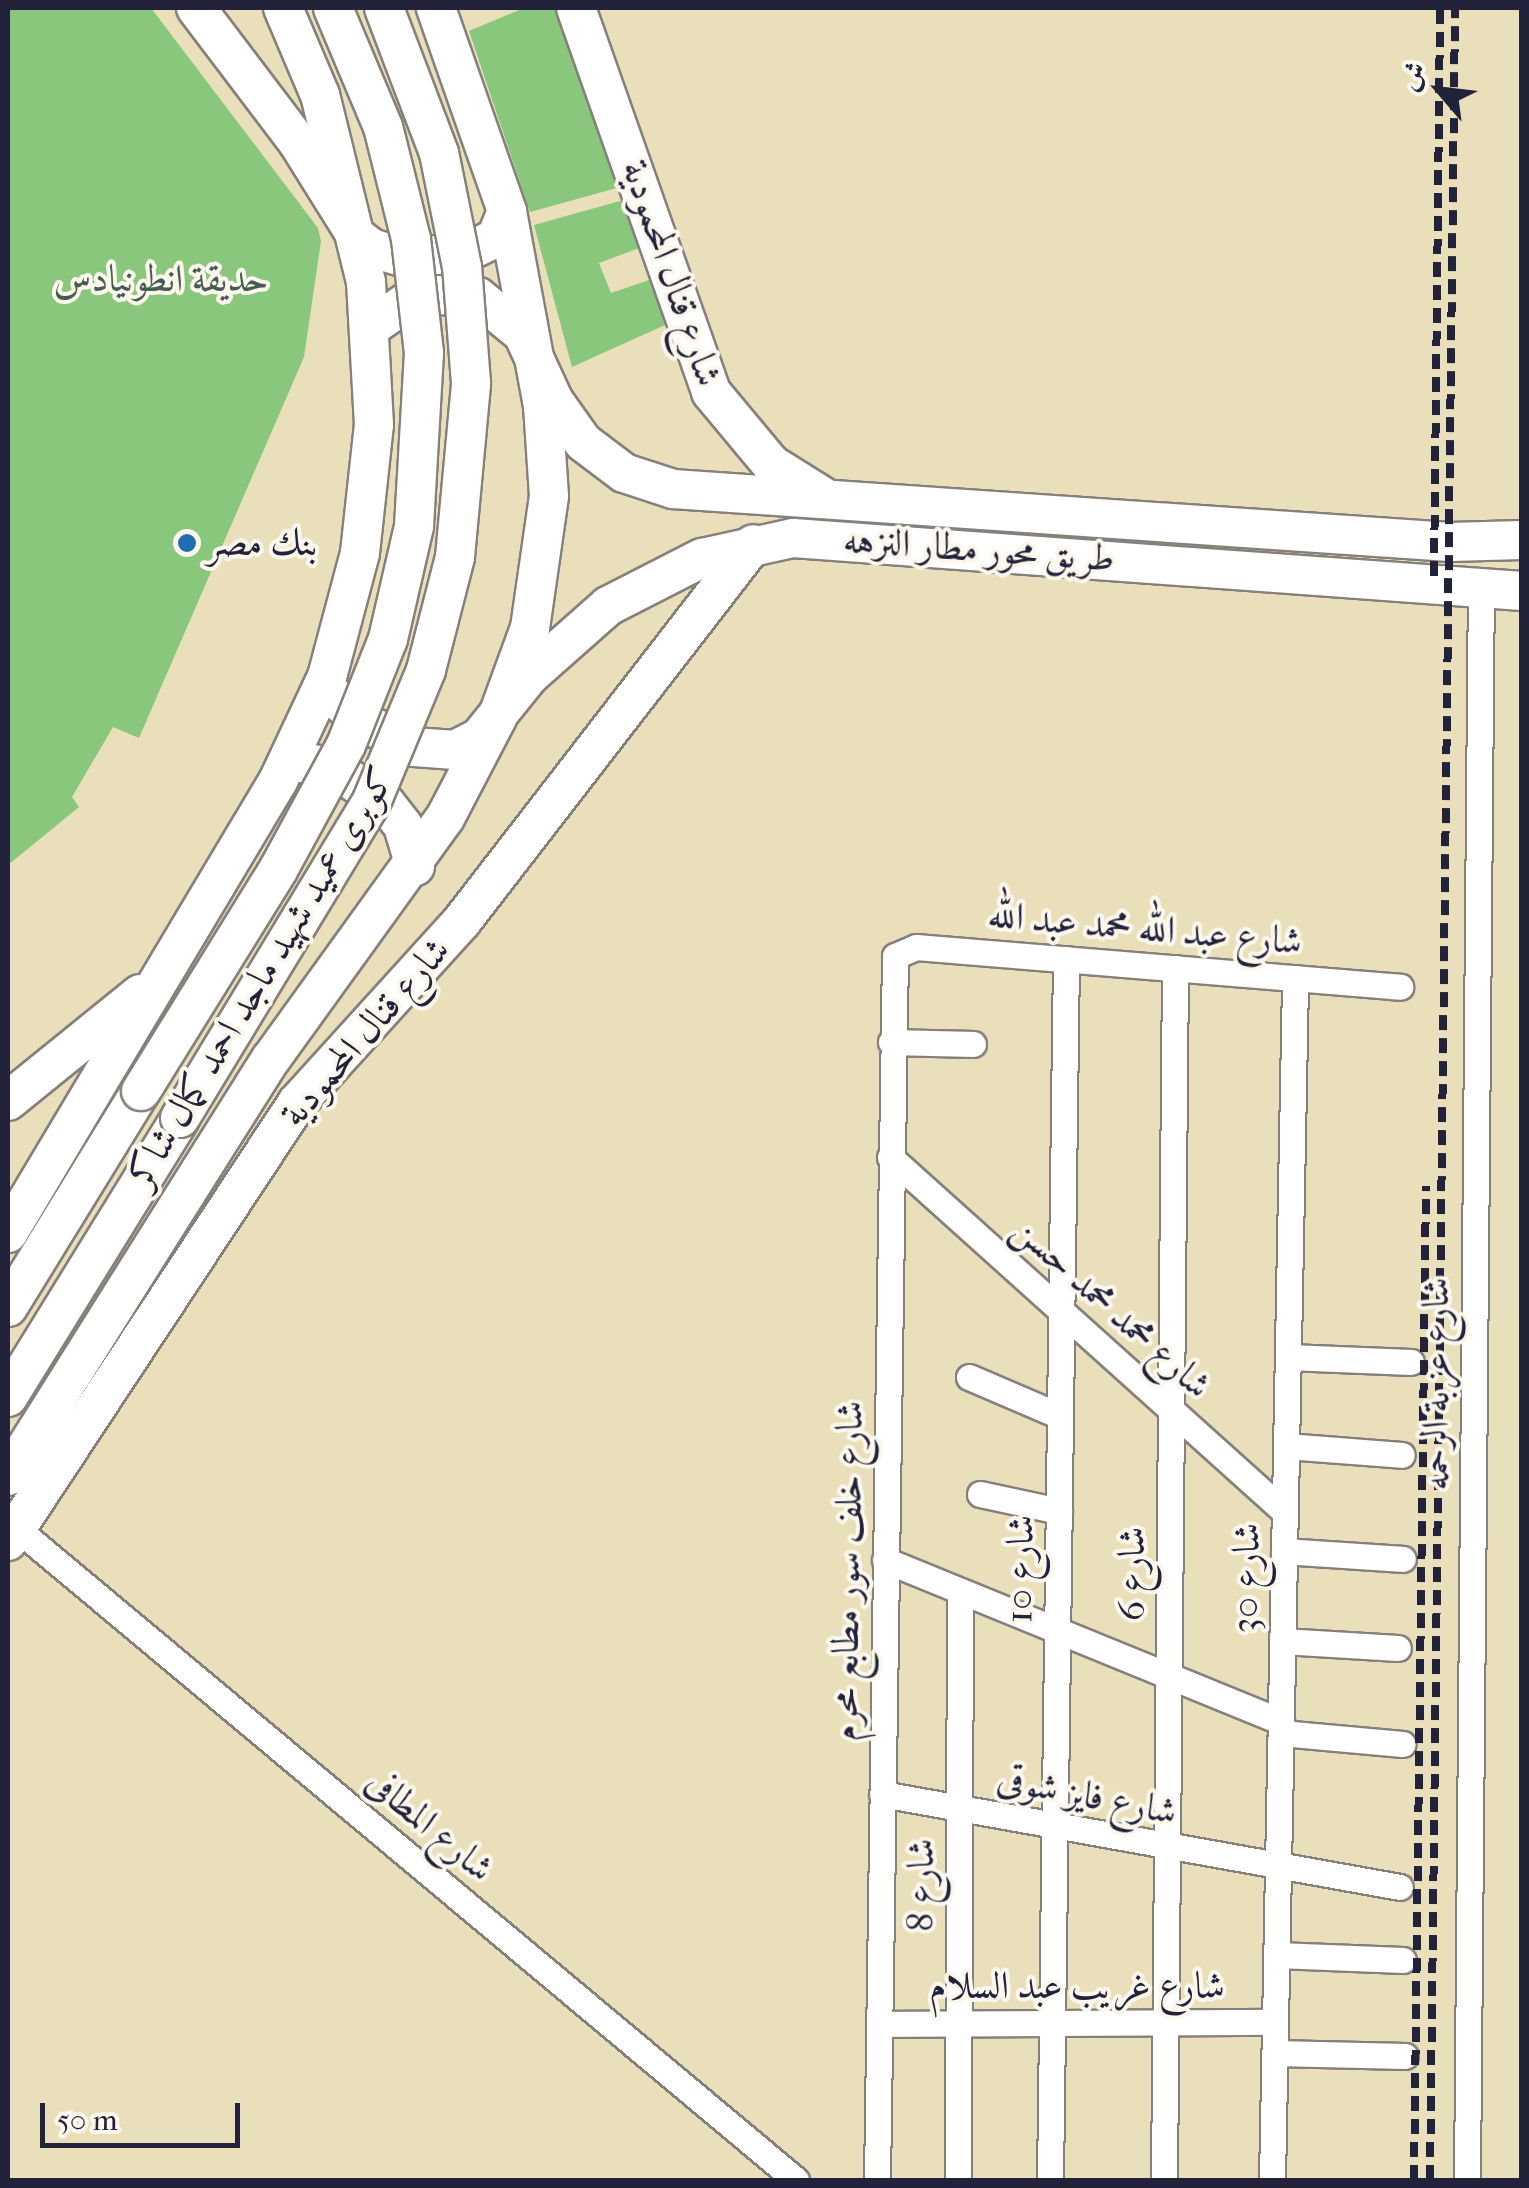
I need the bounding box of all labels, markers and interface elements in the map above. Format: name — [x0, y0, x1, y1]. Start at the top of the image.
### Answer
north arrow — [1389, 40, 1489, 140]
text: ش — [1391, 56, 1433, 96]
street label: شارع قنال المحمودية — [612, 154, 732, 392]
park label: حديقة انطونيادس — [54, 256, 268, 302]
street label: طريق محور مطار النزهه — [842, 517, 1116, 581]
place label: بنك مصر — [207, 520, 317, 566]
marker: بنك مصر — [176, 532, 198, 554]
street label: كوبرى عميد شهيد ماجد احمد كمال شاكر — [117, 758, 405, 1196]
street label: شارع عبد الله محمد عبد الله — [986, 892, 1304, 964]
street label: شارع قنال المحمودية — [270, 928, 460, 1136]
street label: شارع محمد محمد حسن — [1003, 1206, 1221, 1408]
street label: شارع عزبة الرحمه — [1413, 1277, 1459, 1491]
street label: شارع خلف سور مطابع محرم — [821, 1400, 873, 1742]
street label: شارع 10 — [996, 1514, 1044, 1624]
street label: شارع 30 — [1222, 1522, 1270, 1634]
street label: شارع 6 — [1109, 1527, 1155, 1621]
street label: شارع فايز شوقى — [993, 1755, 1181, 1835]
street label: شارع المطافى — [357, 1758, 503, 1892]
street label: شارع 8 — [898, 1838, 944, 1932]
street label: شارع غريب عبد السلام — [929, 1963, 1225, 2009]
scale bar — [45, 2083, 245, 2145]
text: 50 m — [57, 2103, 118, 2138]

